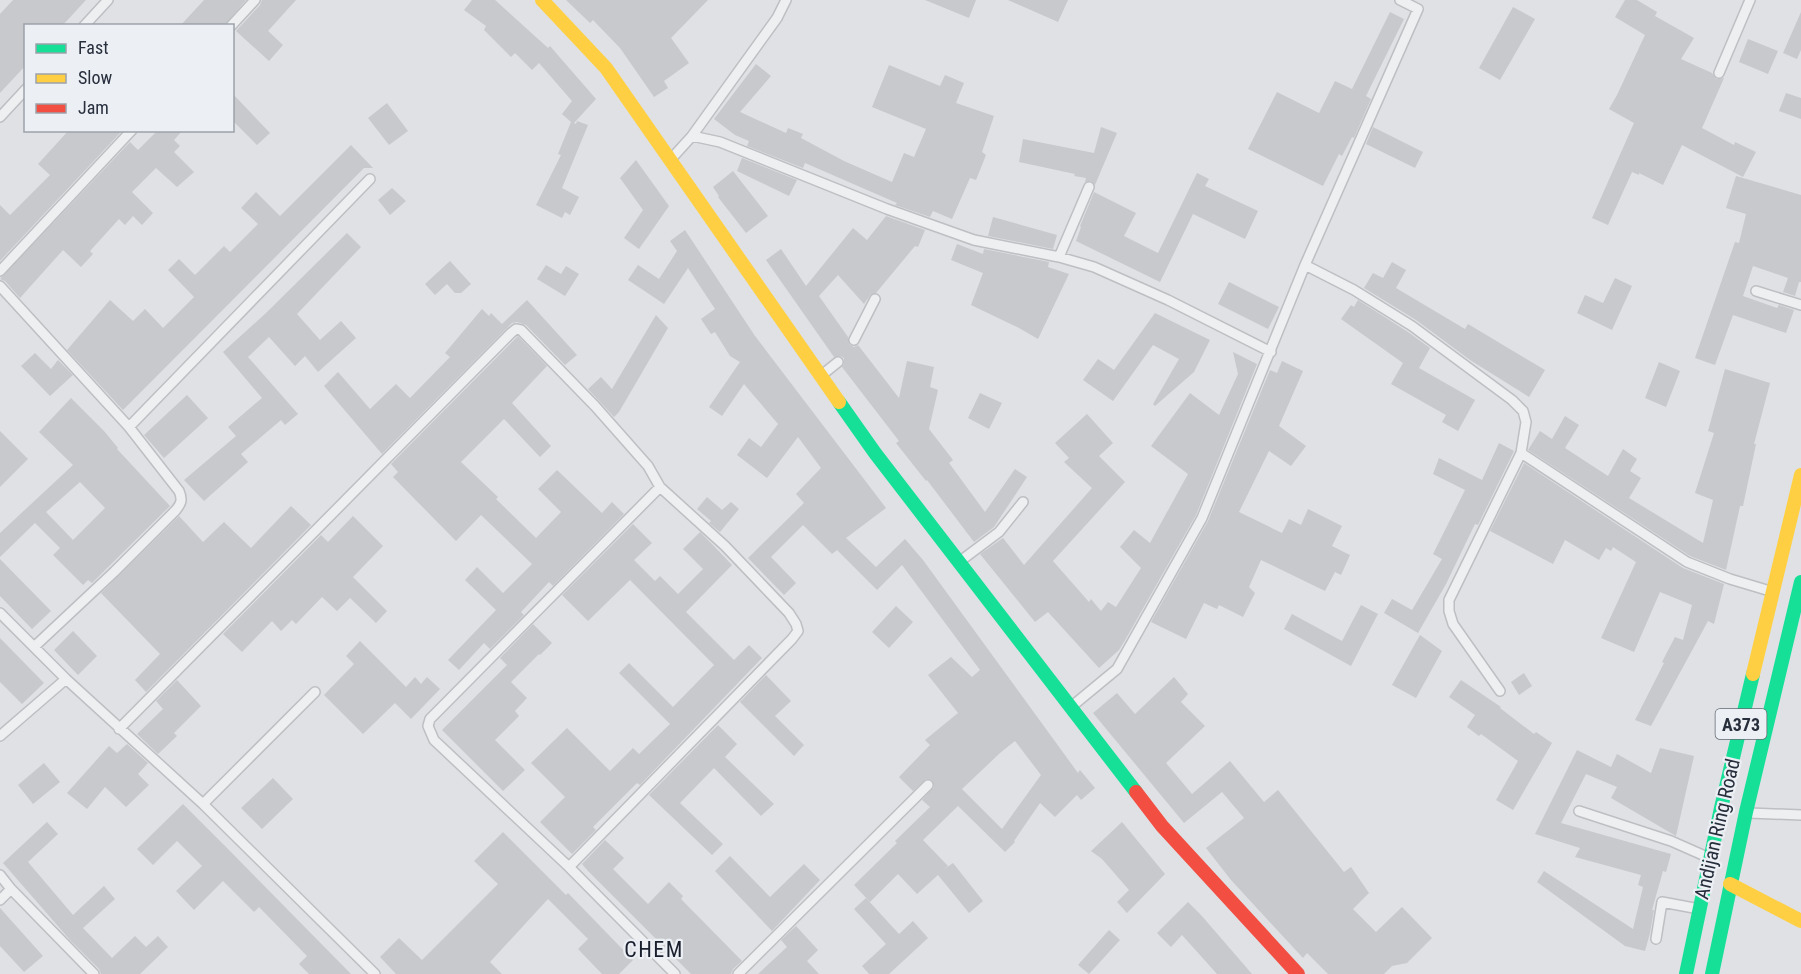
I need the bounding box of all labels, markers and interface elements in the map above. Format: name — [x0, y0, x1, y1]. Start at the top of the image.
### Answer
legend — [24, 24, 234, 132]
text: Fast — [78, 37, 109, 58]
text: Slow — [78, 67, 113, 88]
text: Jam — [78, 97, 109, 118]
road number: A373 — [1716, 709, 1766, 739]
street label: Andijan Ring Road — [1689, 756, 1745, 902]
district label: CHEM — [624, 937, 684, 962]

